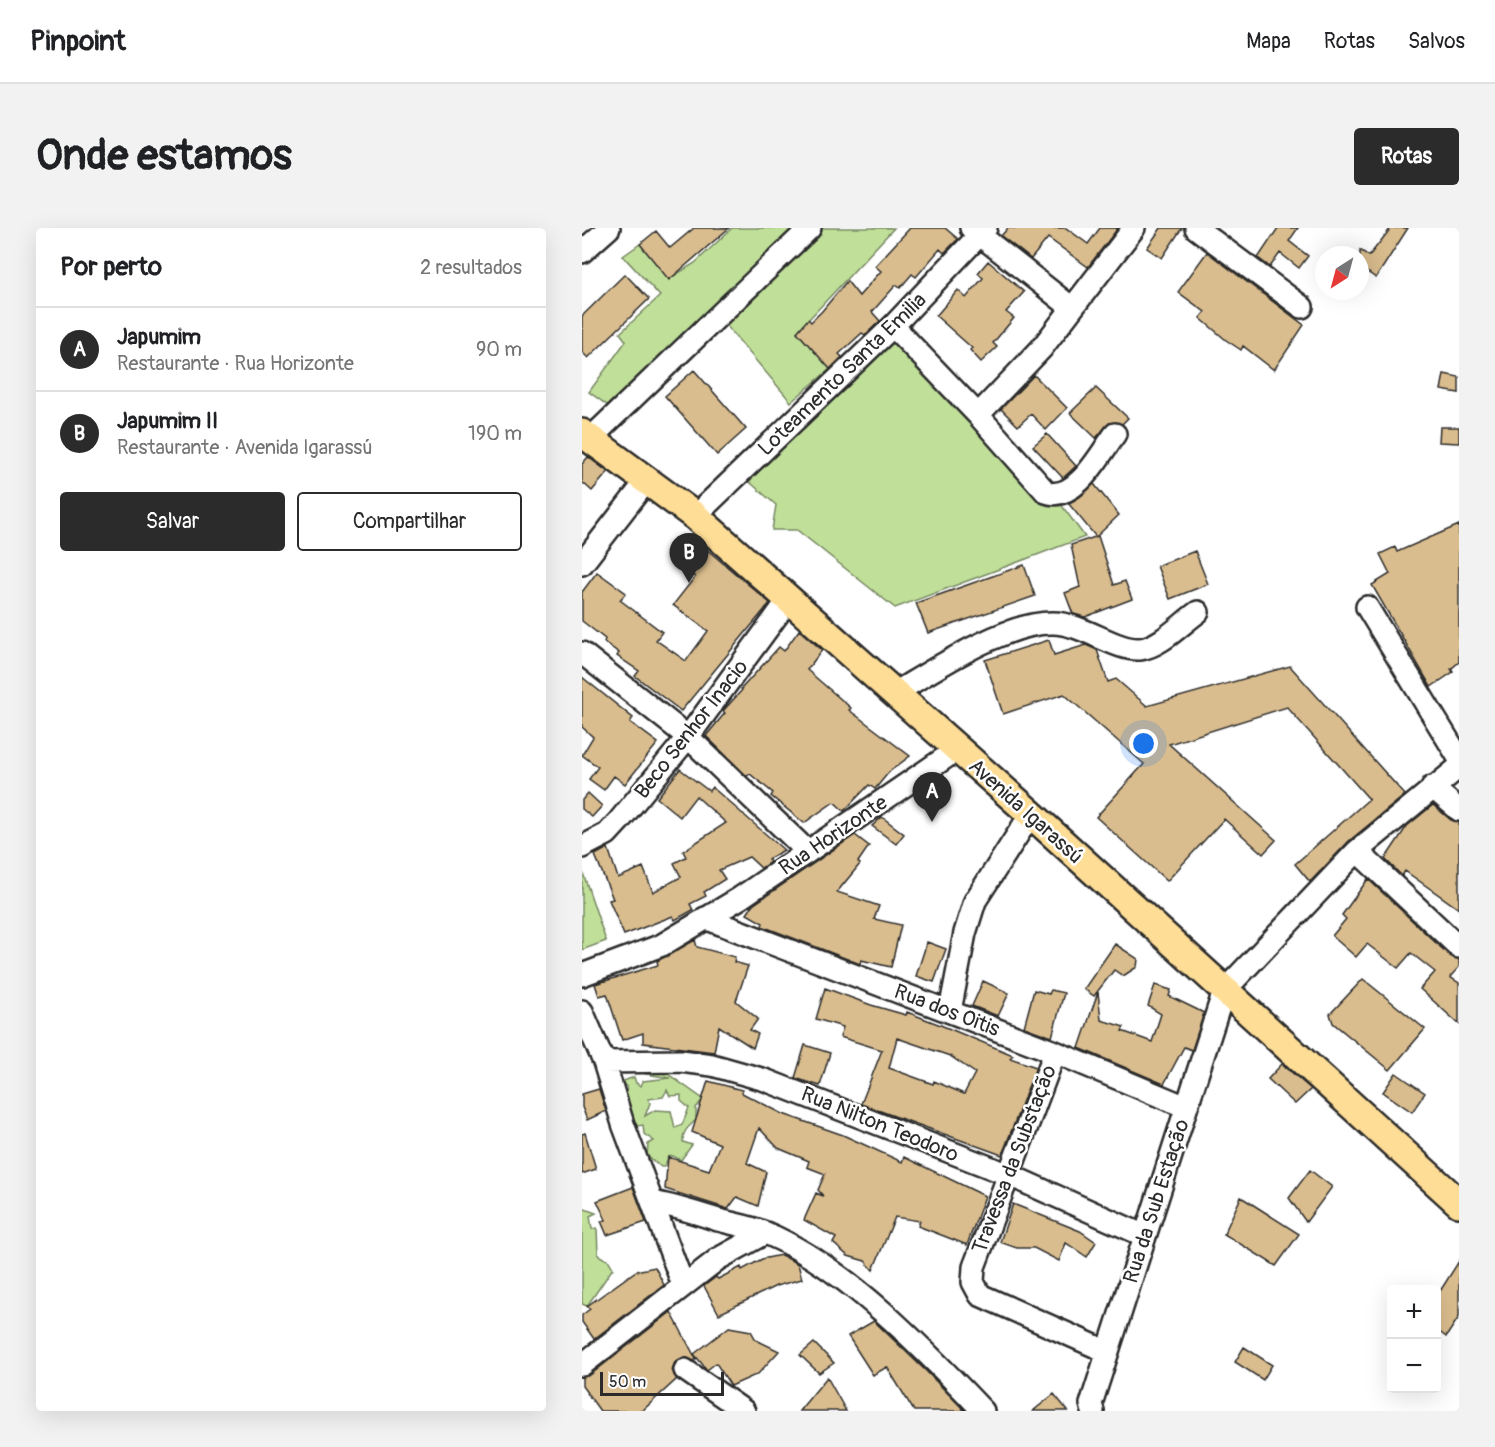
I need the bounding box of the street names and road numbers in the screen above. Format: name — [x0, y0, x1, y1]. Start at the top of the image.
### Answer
street label: Loteamento Santa Emilia — [752, 287, 932, 462]
street label: Beco Senhor Inacio — [629, 654, 754, 804]
street label: Avenida Igarassú — [963, 753, 1089, 870]
street label: Rua Horizonte — [774, 789, 893, 882]
street label: Rua dos Oitis — [890, 978, 1004, 1043]
street label: Travessa da Substação — [966, 1061, 1063, 1257]
street label: Rua Nilton Teodoro — [797, 1081, 963, 1168]
street label: Rua da Sub Estação — [1117, 1116, 1196, 1287]

